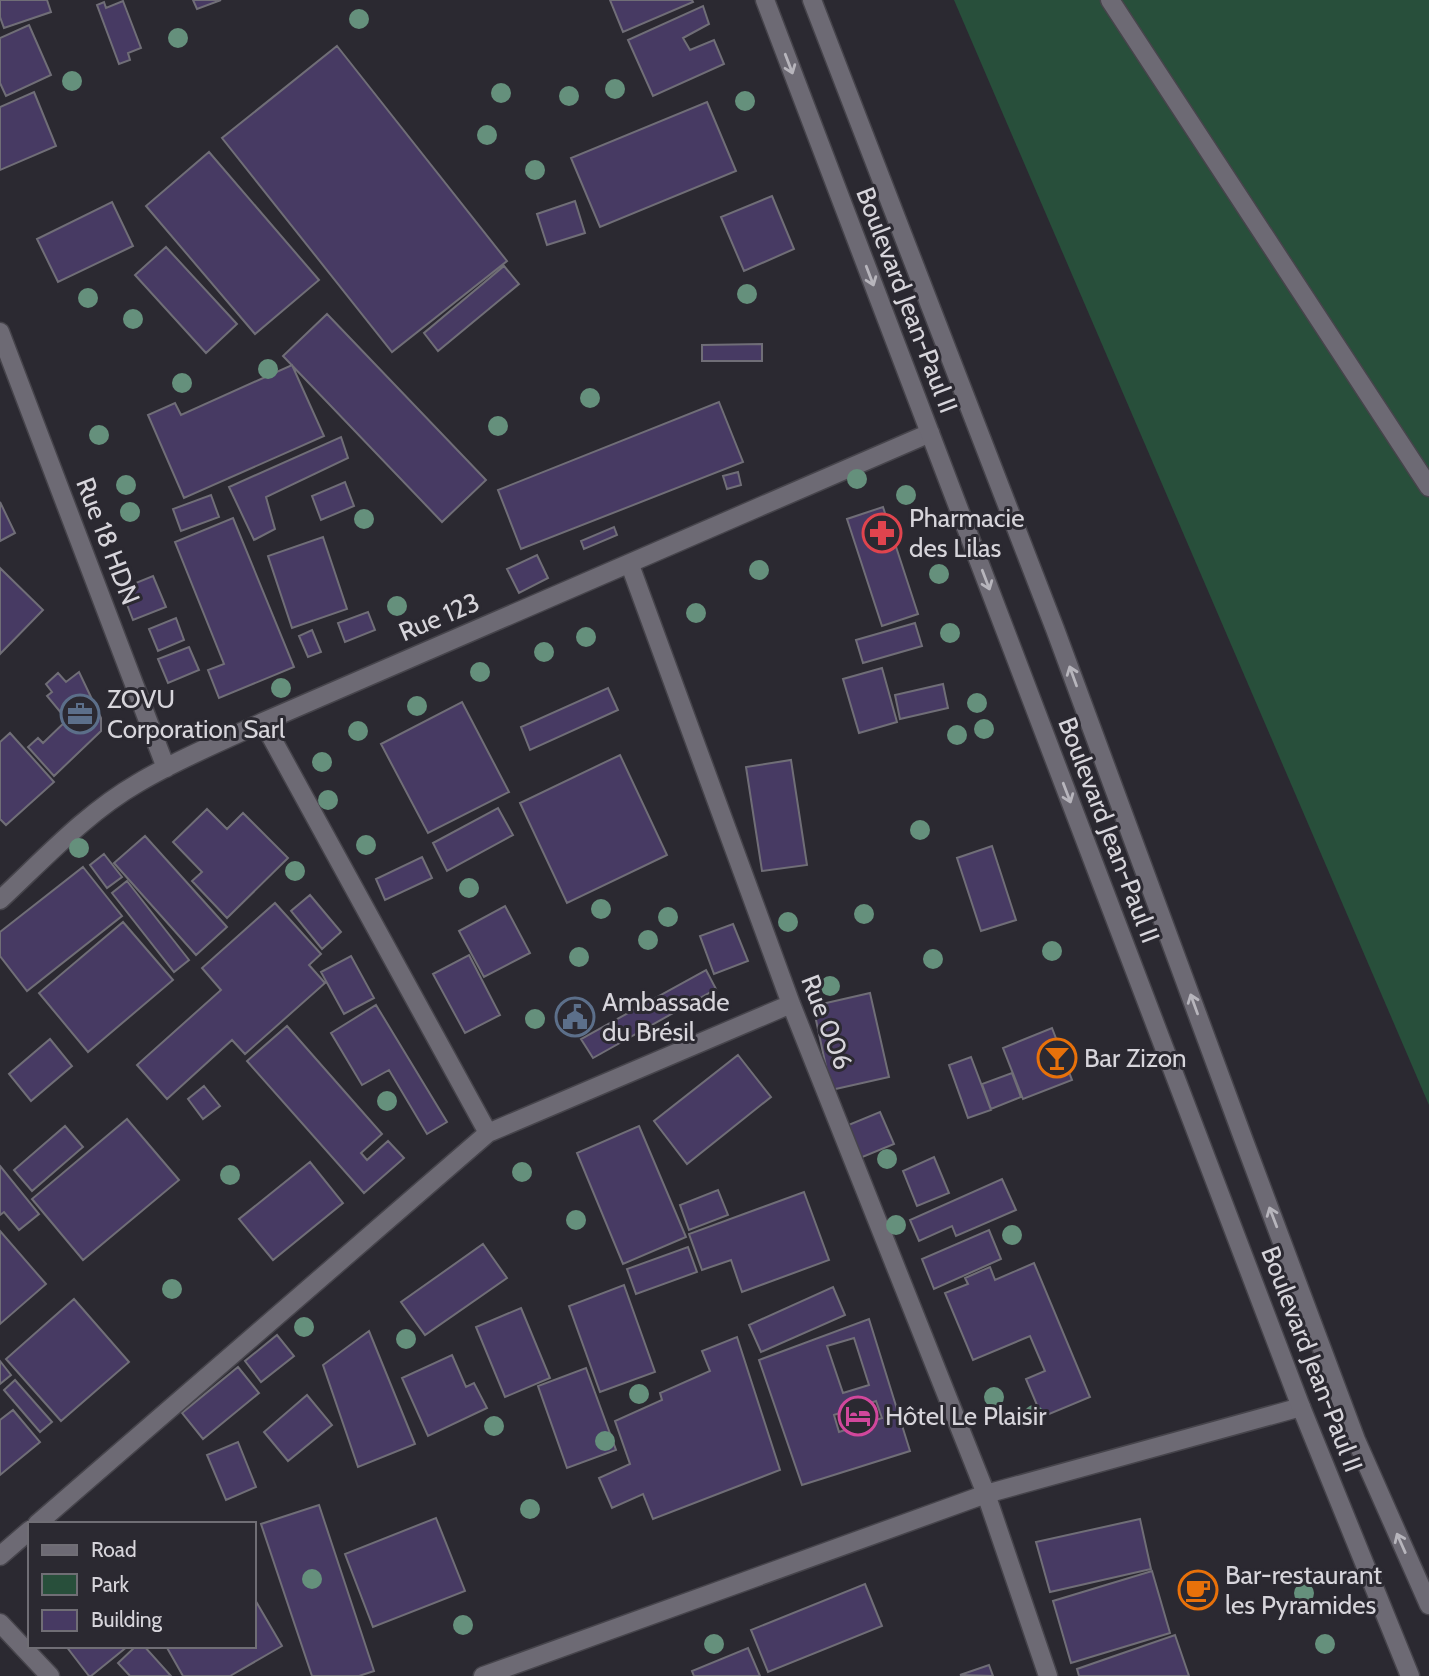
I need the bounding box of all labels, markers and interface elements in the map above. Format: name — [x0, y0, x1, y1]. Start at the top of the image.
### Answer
one-way arrow — [784, 52, 796, 74]
street label: Boulevard Jean-Paul II — [849, 183, 965, 417]
one-way arrow — [865, 265, 878, 287]
street label: Rue 18 HDN — [69, 473, 147, 609]
place label: Pharmacie des Lilas — [909, 502, 1024, 564]
pharmacy icon: Pharmacie des Lilas — [861, 512, 903, 554]
one-way arrow — [981, 569, 993, 591]
street label: Rue 123 — [394, 586, 484, 648]
one-way arrow — [1065, 665, 1078, 687]
place label: ZOVU Corporation Sarl — [107, 683, 285, 745]
office icon: ZOVU Corporation Sarl — [59, 693, 101, 735]
street label: Boulevard Jean-Paul II — [1051, 713, 1167, 947]
one-way arrow — [1062, 782, 1074, 804]
street label: Rue 006 — [794, 970, 860, 1074]
place label: Ambassade du Brésil — [602, 986, 729, 1048]
one-way arrow — [1186, 994, 1199, 1016]
public building icon: Ambassade du Brésil — [554, 996, 596, 1038]
bar icon: Bar Zizon — [1036, 1037, 1078, 1079]
place label: Bar Zizon — [1084, 1042, 1187, 1074]
one-way arrow — [1265, 1207, 1278, 1229]
street label: Boulevard Jean-Paul II — [1254, 1242, 1370, 1476]
hotel icon: Hôtel Le Plaisir — [837, 1395, 879, 1437]
place label: Hôtel Le Plaisir — [885, 1400, 1047, 1432]
legend — [28, 1522, 256, 1648]
one-way arrow — [1394, 1533, 1407, 1554]
text: Road — [91, 1537, 137, 1562]
place label: Bar-restaurant les Pyramides — [1225, 1559, 1382, 1621]
cafe icon: Bar-restaurant les Pyramides — [1177, 1569, 1219, 1611]
text: Park — [91, 1572, 129, 1597]
text: Building — [91, 1607, 163, 1632]

